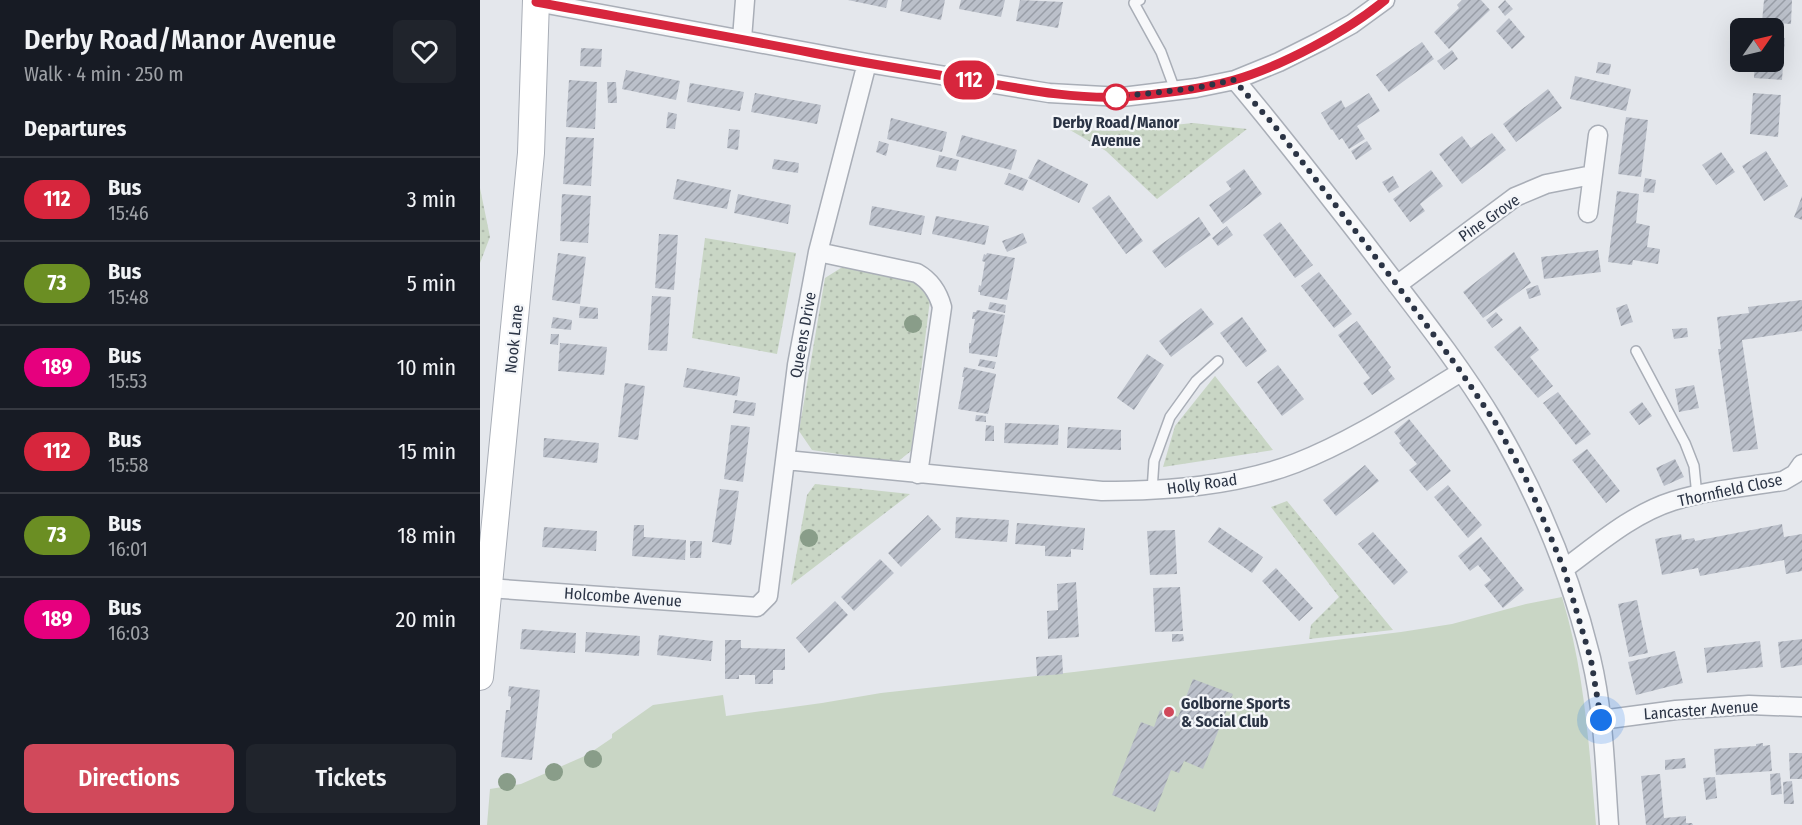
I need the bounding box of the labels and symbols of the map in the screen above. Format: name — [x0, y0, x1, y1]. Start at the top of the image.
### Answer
north arrow — [1730, 18, 1784, 72]
line badge: 112 — [934, 60, 1004, 100]
marker: Derby Road/Manor Avenue — [1103, 84, 1129, 110]
place label: Derby Road/Manor Avenue — [1053, 113, 1179, 150]
street label: Pine Grove — [1455, 190, 1523, 246]
street label: Queens Drive — [786, 290, 820, 380]
street label: Nook Lane — [501, 304, 527, 374]
street label: Holly Road — [1166, 470, 1238, 498]
street label: Thornfield Close — [1676, 470, 1784, 510]
street label: Holcombe Avenue — [564, 583, 683, 611]
place label: Golborne Sports & Social Club — [1181, 694, 1290, 731]
street label: Lancaster Avenue — [1643, 697, 1759, 723]
marker: Golborne Sports & Social Club — [1162, 705, 1176, 719]
your location — [1586, 705, 1616, 735]

